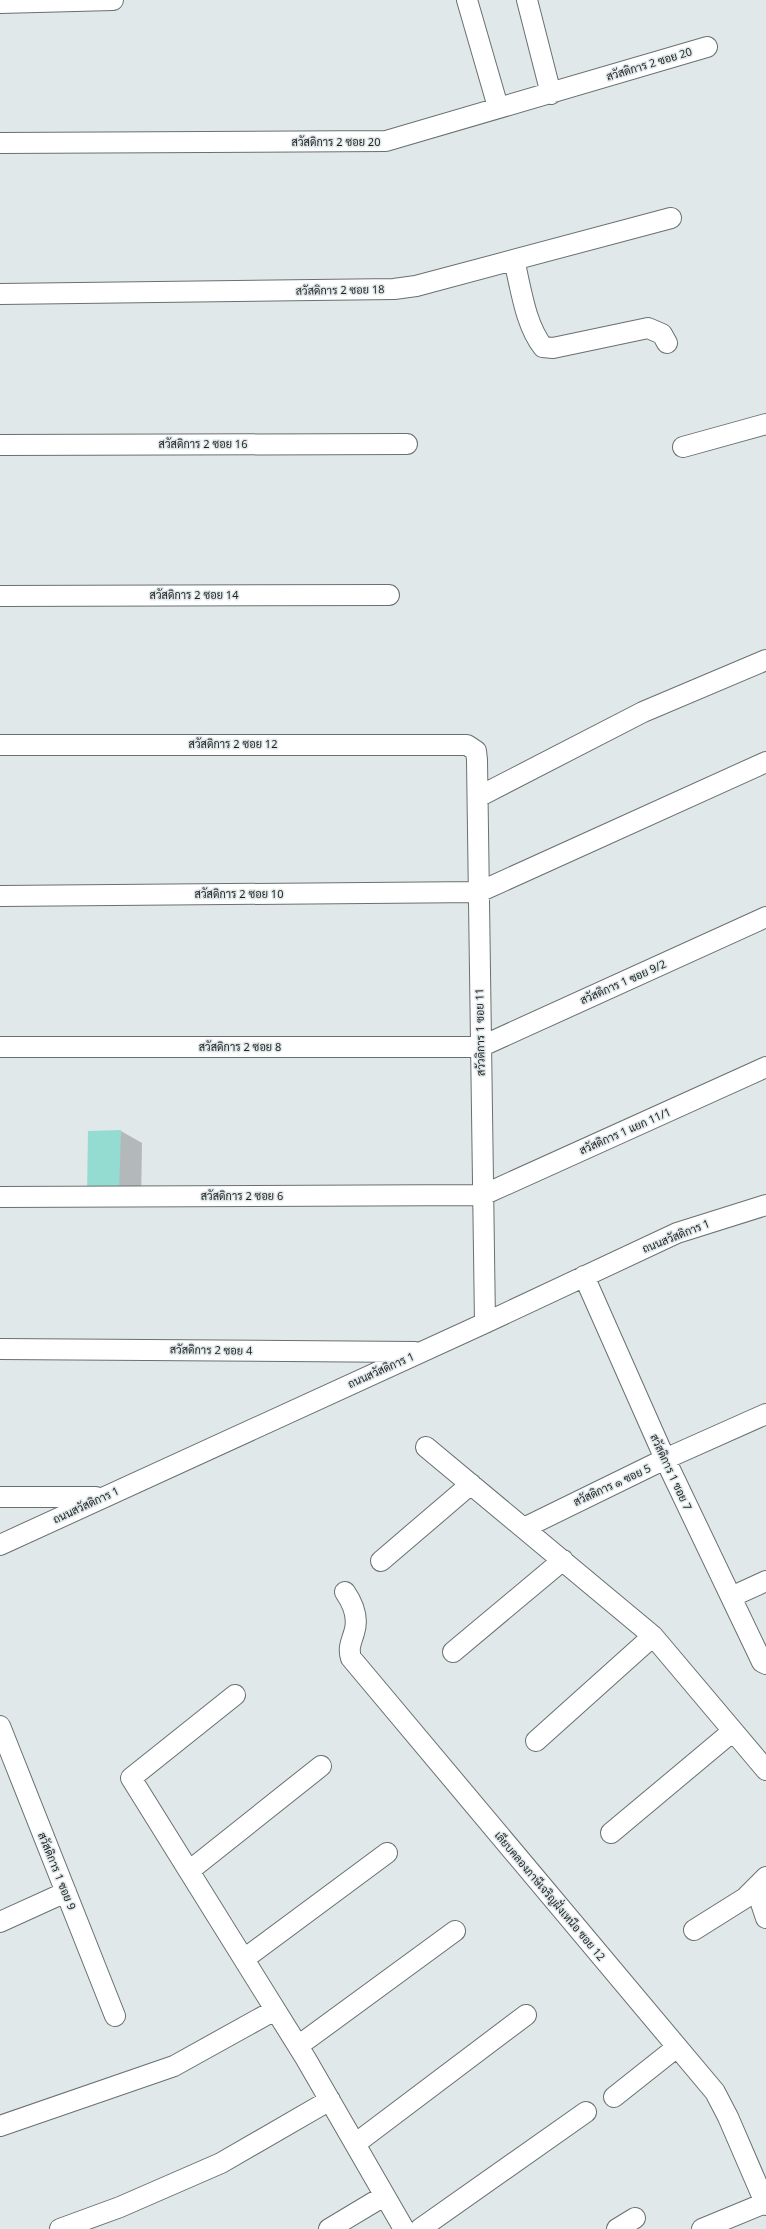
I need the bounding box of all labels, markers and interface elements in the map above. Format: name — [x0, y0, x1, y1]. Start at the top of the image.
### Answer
street label: สวัสดิการ 2 ซอย 20 — [604, 43, 694, 84]
street label: สวัสดิการ 2 ซอย 20 — [292, 134, 380, 149]
street label: สวัสดิการ 2 ซอย 18 — [295, 281, 385, 298]
street label: สวัสดิการ 2 ซอย 16 — [159, 436, 247, 451]
street label: สวัสดิการ 2 ซอย 14 — [150, 587, 239, 602]
street label: สวัสดิการ 2 ซอย 12 — [189, 736, 277, 751]
street label: สวัสดิการ 2 ซอย 10 — [195, 886, 283, 901]
street label: สวัสดิการ 1 ซอย 9/2 — [577, 956, 668, 1007]
street label: สวัวดิการ 1 ซอย 11 — [471, 988, 488, 1076]
street label: สวัสดิการ 2 ซอย 8 — [199, 1039, 281, 1054]
street label: สวัสดิการ 1 แยก 11/1 — [577, 1104, 673, 1157]
street label: สวัสดิการ 2 ซอย 6 — [201, 1188, 283, 1203]
street label: ถนนสวัสดิการ 1 — [640, 1215, 712, 1256]
street label: สวัสดิการ 2 ซอย 4 — [170, 1341, 253, 1358]
street label: ถนนสวัสดิการ 1 — [345, 1348, 416, 1391]
street label: สวัสดิการ 1 ซอย 7 — [647, 1431, 696, 1512]
street label: สวัสดิการ ๑ ซอย 5 — [571, 1460, 653, 1509]
street label: ถนนสวัสดิการ 1 — [50, 1483, 121, 1526]
street label: เลียบคลองภาษีเจริญฝั่งเหนือ ซอย 12 — [492, 1826, 611, 1964]
street label: สวัสดิการ 1 ซอย 9 — [35, 1830, 80, 1912]

